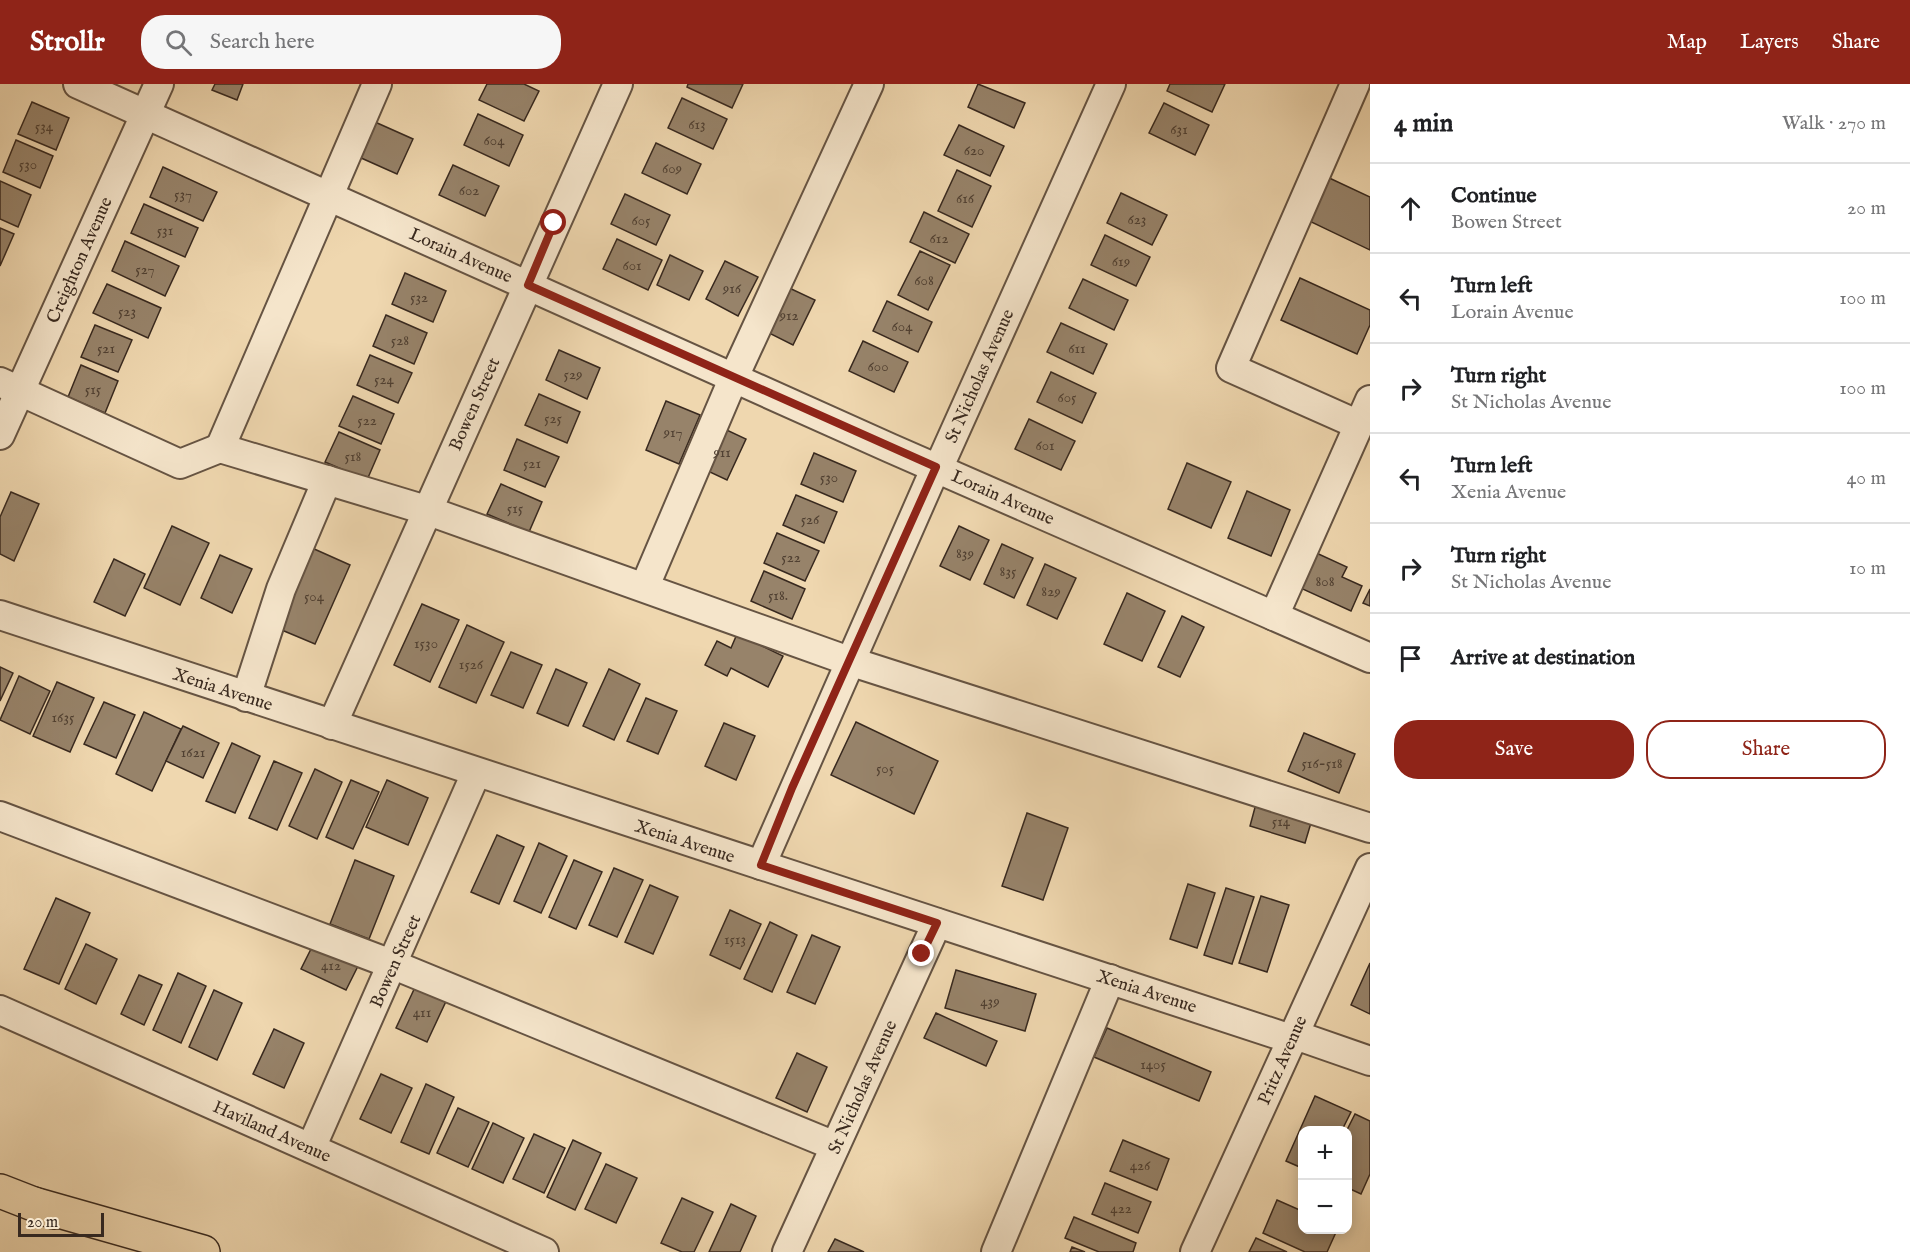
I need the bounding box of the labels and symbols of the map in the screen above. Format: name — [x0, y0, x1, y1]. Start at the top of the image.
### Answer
house number: 613 — [688, 115, 706, 134]
house number: 534 — [35, 117, 54, 136]
house number: 631 — [1170, 120, 1188, 139]
house number: 604 — [483, 131, 505, 150]
house number: 620 — [964, 141, 984, 160]
house number: 530 — [19, 155, 37, 174]
house number: 609 — [662, 159, 682, 178]
house number: 602 — [459, 181, 479, 200]
house number: 537 — [174, 185, 192, 204]
house number: 616 — [956, 189, 975, 208]
street label: Creighton Avenue — [42, 194, 119, 327]
route start — [540, 209, 566, 235]
house number: 623 — [1128, 210, 1146, 229]
house number: 605 — [631, 211, 651, 230]
house number: 531 — [157, 221, 173, 240]
street label: Lorain Avenue — [405, 223, 515, 289]
house number: 612 — [930, 229, 948, 248]
house number: 619 — [1112, 252, 1130, 271]
house number: 601 — [622, 256, 642, 275]
house number: 527 — [135, 260, 155, 279]
house number: 608 — [914, 271, 934, 290]
house number: 916 — [722, 279, 742, 298]
house number: 532 — [410, 288, 428, 307]
house number: 523 — [118, 302, 136, 321]
house number: 912 — [778, 306, 799, 325]
street label: St Nicholas Avenue — [941, 306, 1020, 447]
house number: 604 — [891, 317, 913, 336]
house number: 528 — [391, 331, 409, 350]
house number: 521 — [97, 339, 115, 358]
house number: 611 — [1068, 339, 1086, 358]
street label: Bowen Street — [445, 354, 506, 455]
house number: 600 — [867, 357, 889, 376]
house number: 529 — [564, 365, 582, 384]
house number: 524 — [374, 370, 395, 389]
house number: 515 — [85, 380, 102, 399]
house number: 605 — [1057, 388, 1077, 407]
house number: 525 — [544, 409, 562, 428]
house number: 522 — [357, 411, 377, 430]
house number: 917 — [662, 423, 683, 442]
house number: 601 — [1035, 436, 1055, 455]
house number: 911 — [712, 443, 731, 462]
house number: 518 — [345, 447, 362, 466]
house number: 521 — [523, 454, 541, 473]
street label: Lorain Avenue — [947, 465, 1057, 531]
house number: 530 — [820, 468, 838, 487]
house number: 515 — [507, 499, 524, 518]
house number: 526 — [801, 510, 820, 529]
house number: 839 — [956, 544, 974, 563]
house number: 522 — [781, 548, 801, 567]
house number: 835 — [1000, 562, 1017, 581]
house number: 808 — [1315, 572, 1335, 591]
house number: 829 — [1041, 582, 1061, 601]
house number: 518. — [768, 586, 788, 605]
house number: 504 — [304, 587, 325, 606]
house number: 1530 — [414, 634, 438, 653]
house number: 1526 — [459, 655, 484, 674]
street label: Xenia Avenue — [170, 663, 275, 717]
house number: 1635 — [52, 708, 75, 727]
house number: 1621 — [181, 743, 205, 762]
house number: 516-518 — [1301, 754, 1343, 773]
house number: 505 — [876, 759, 895, 778]
house number: 514 — [1272, 812, 1291, 831]
street label: Xenia Avenue — [632, 815, 737, 869]
street label: Bowen Street — [366, 911, 427, 1012]
house number: 1513 — [724, 930, 746, 949]
route end — [908, 940, 934, 966]
house number: 412 — [321, 956, 341, 975]
street label: Xenia Avenue — [1094, 965, 1199, 1019]
house number: 439 — [980, 992, 1000, 1011]
house number: 411 — [413, 1003, 431, 1022]
street label: Pritz Avenue — [1253, 1012, 1313, 1109]
street label: St Nicholas Avenue — [824, 1017, 903, 1158]
house number: 1405 — [1140, 1055, 1166, 1074]
street label: Haviland Avenue — [209, 1096, 334, 1169]
house number: 426 — [1130, 1156, 1151, 1175]
house number: 422 — [1110, 1199, 1132, 1218]
scale bar — [18, 1210, 104, 1238]

